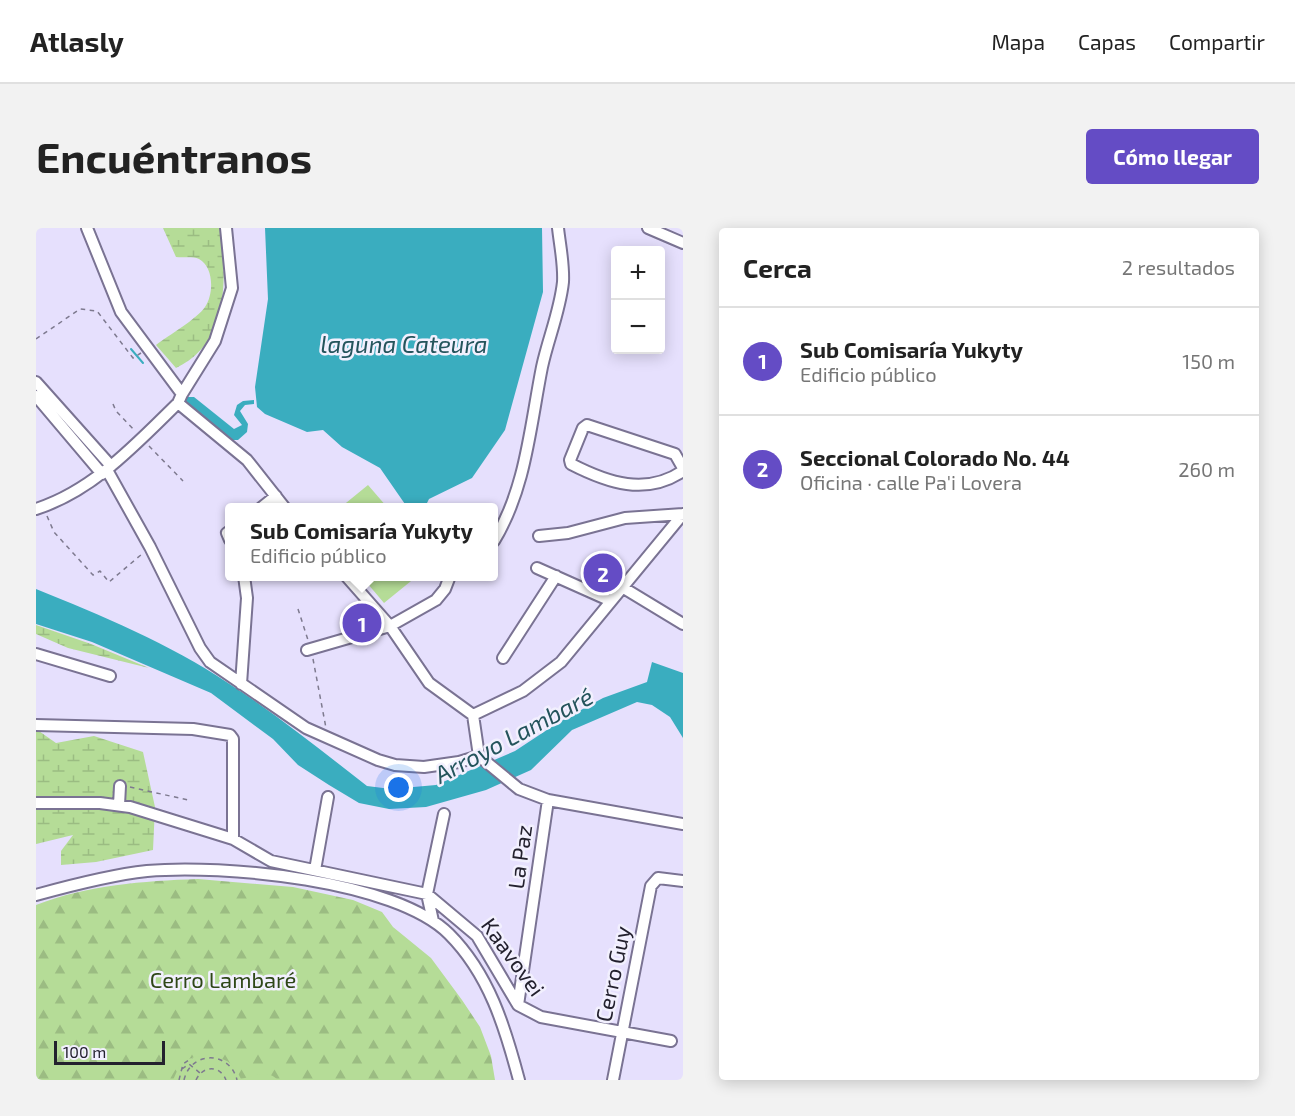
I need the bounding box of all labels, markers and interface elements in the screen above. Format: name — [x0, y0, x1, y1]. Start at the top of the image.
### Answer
text: Atlasly — [30, 24, 124, 58]
text: Mapa — [991, 29, 1045, 54]
text: Capas — [1078, 29, 1136, 54]
text: Compartir — [1169, 29, 1265, 54]
button: Cómo llegar — [1086, 129, 1259, 184]
text: Encuéntranos — [36, 131, 312, 181]
map controls — [611, 246, 665, 354]
button: + — [611, 246, 665, 300]
text: Cerca — [743, 252, 812, 283]
text: 2 resultados — [1122, 255, 1235, 279]
button: − — [611, 300, 665, 354]
water label: laguna Cateura — [320, 329, 488, 358]
text: Sub Comisaría Yukyty — [800, 336, 1023, 362]
text: 1 — [758, 349, 767, 373]
text: 150 m — [1182, 349, 1235, 373]
text: Edificio público — [800, 362, 937, 386]
text: Seccional Colorado No. 44 — [800, 444, 1070, 470]
text: 2 — [757, 457, 768, 481]
text: 260 m — [1178, 457, 1235, 481]
text: Oficina · calle Pa'i Lovera — [800, 470, 1022, 494]
popup — [225, 503, 498, 581]
text: Sub Comisaría Yukyty — [250, 517, 473, 543]
text: Edificio público — [250, 543, 387, 567]
pin: 2 — [584, 550, 622, 596]
pin: 1 — [342, 600, 382, 646]
water label: Arroyo Lambaré — [428, 681, 598, 789]
your location — [384, 773, 413, 802]
street label: La Paz — [502, 823, 536, 891]
street label: Kaavovei — [477, 912, 551, 1000]
street label: Cerro Guy — [589, 923, 635, 1024]
park label: Cerro Lambaré — [150, 966, 296, 992]
scale bar — [54, 1038, 165, 1066]
text: 100 m — [63, 1042, 106, 1061]

